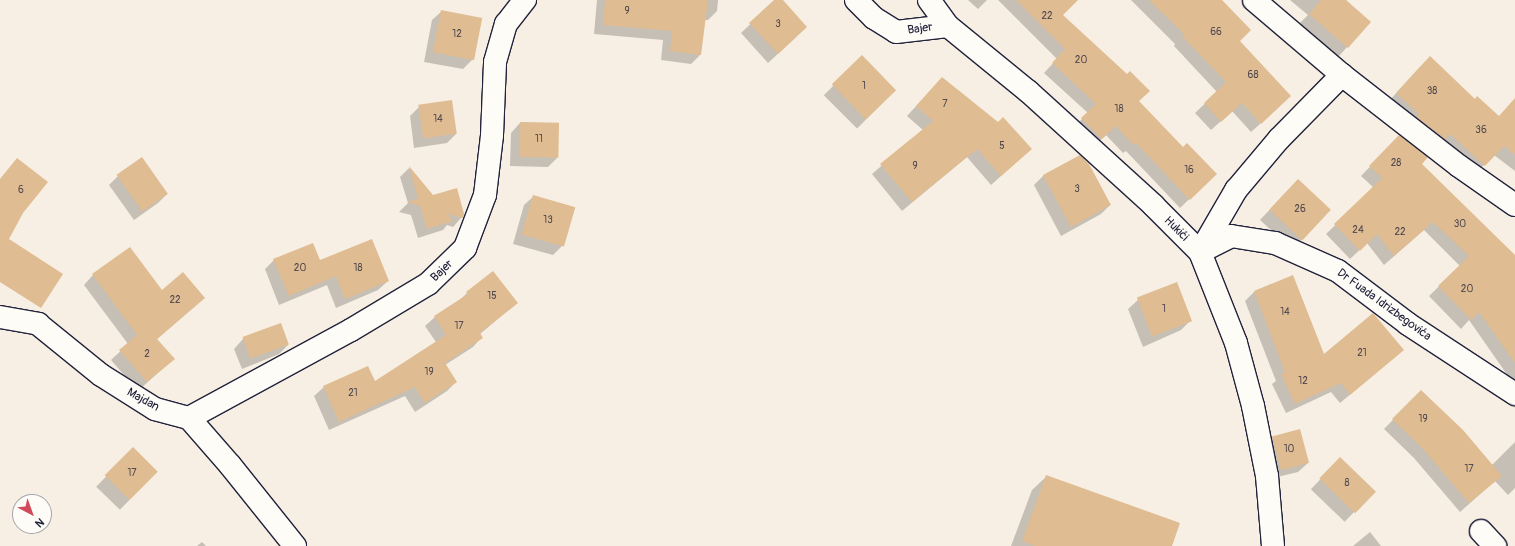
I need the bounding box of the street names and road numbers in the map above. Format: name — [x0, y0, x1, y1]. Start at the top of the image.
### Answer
street label: Bajer — [906, 20, 934, 38]
street label: Hukići — [1161, 214, 1191, 244]
street label: Bajer — [428, 257, 456, 285]
street label: Dr Fuada Idrizbegovića — [1334, 266, 1434, 344]
street label: Majdan — [124, 385, 162, 415]

